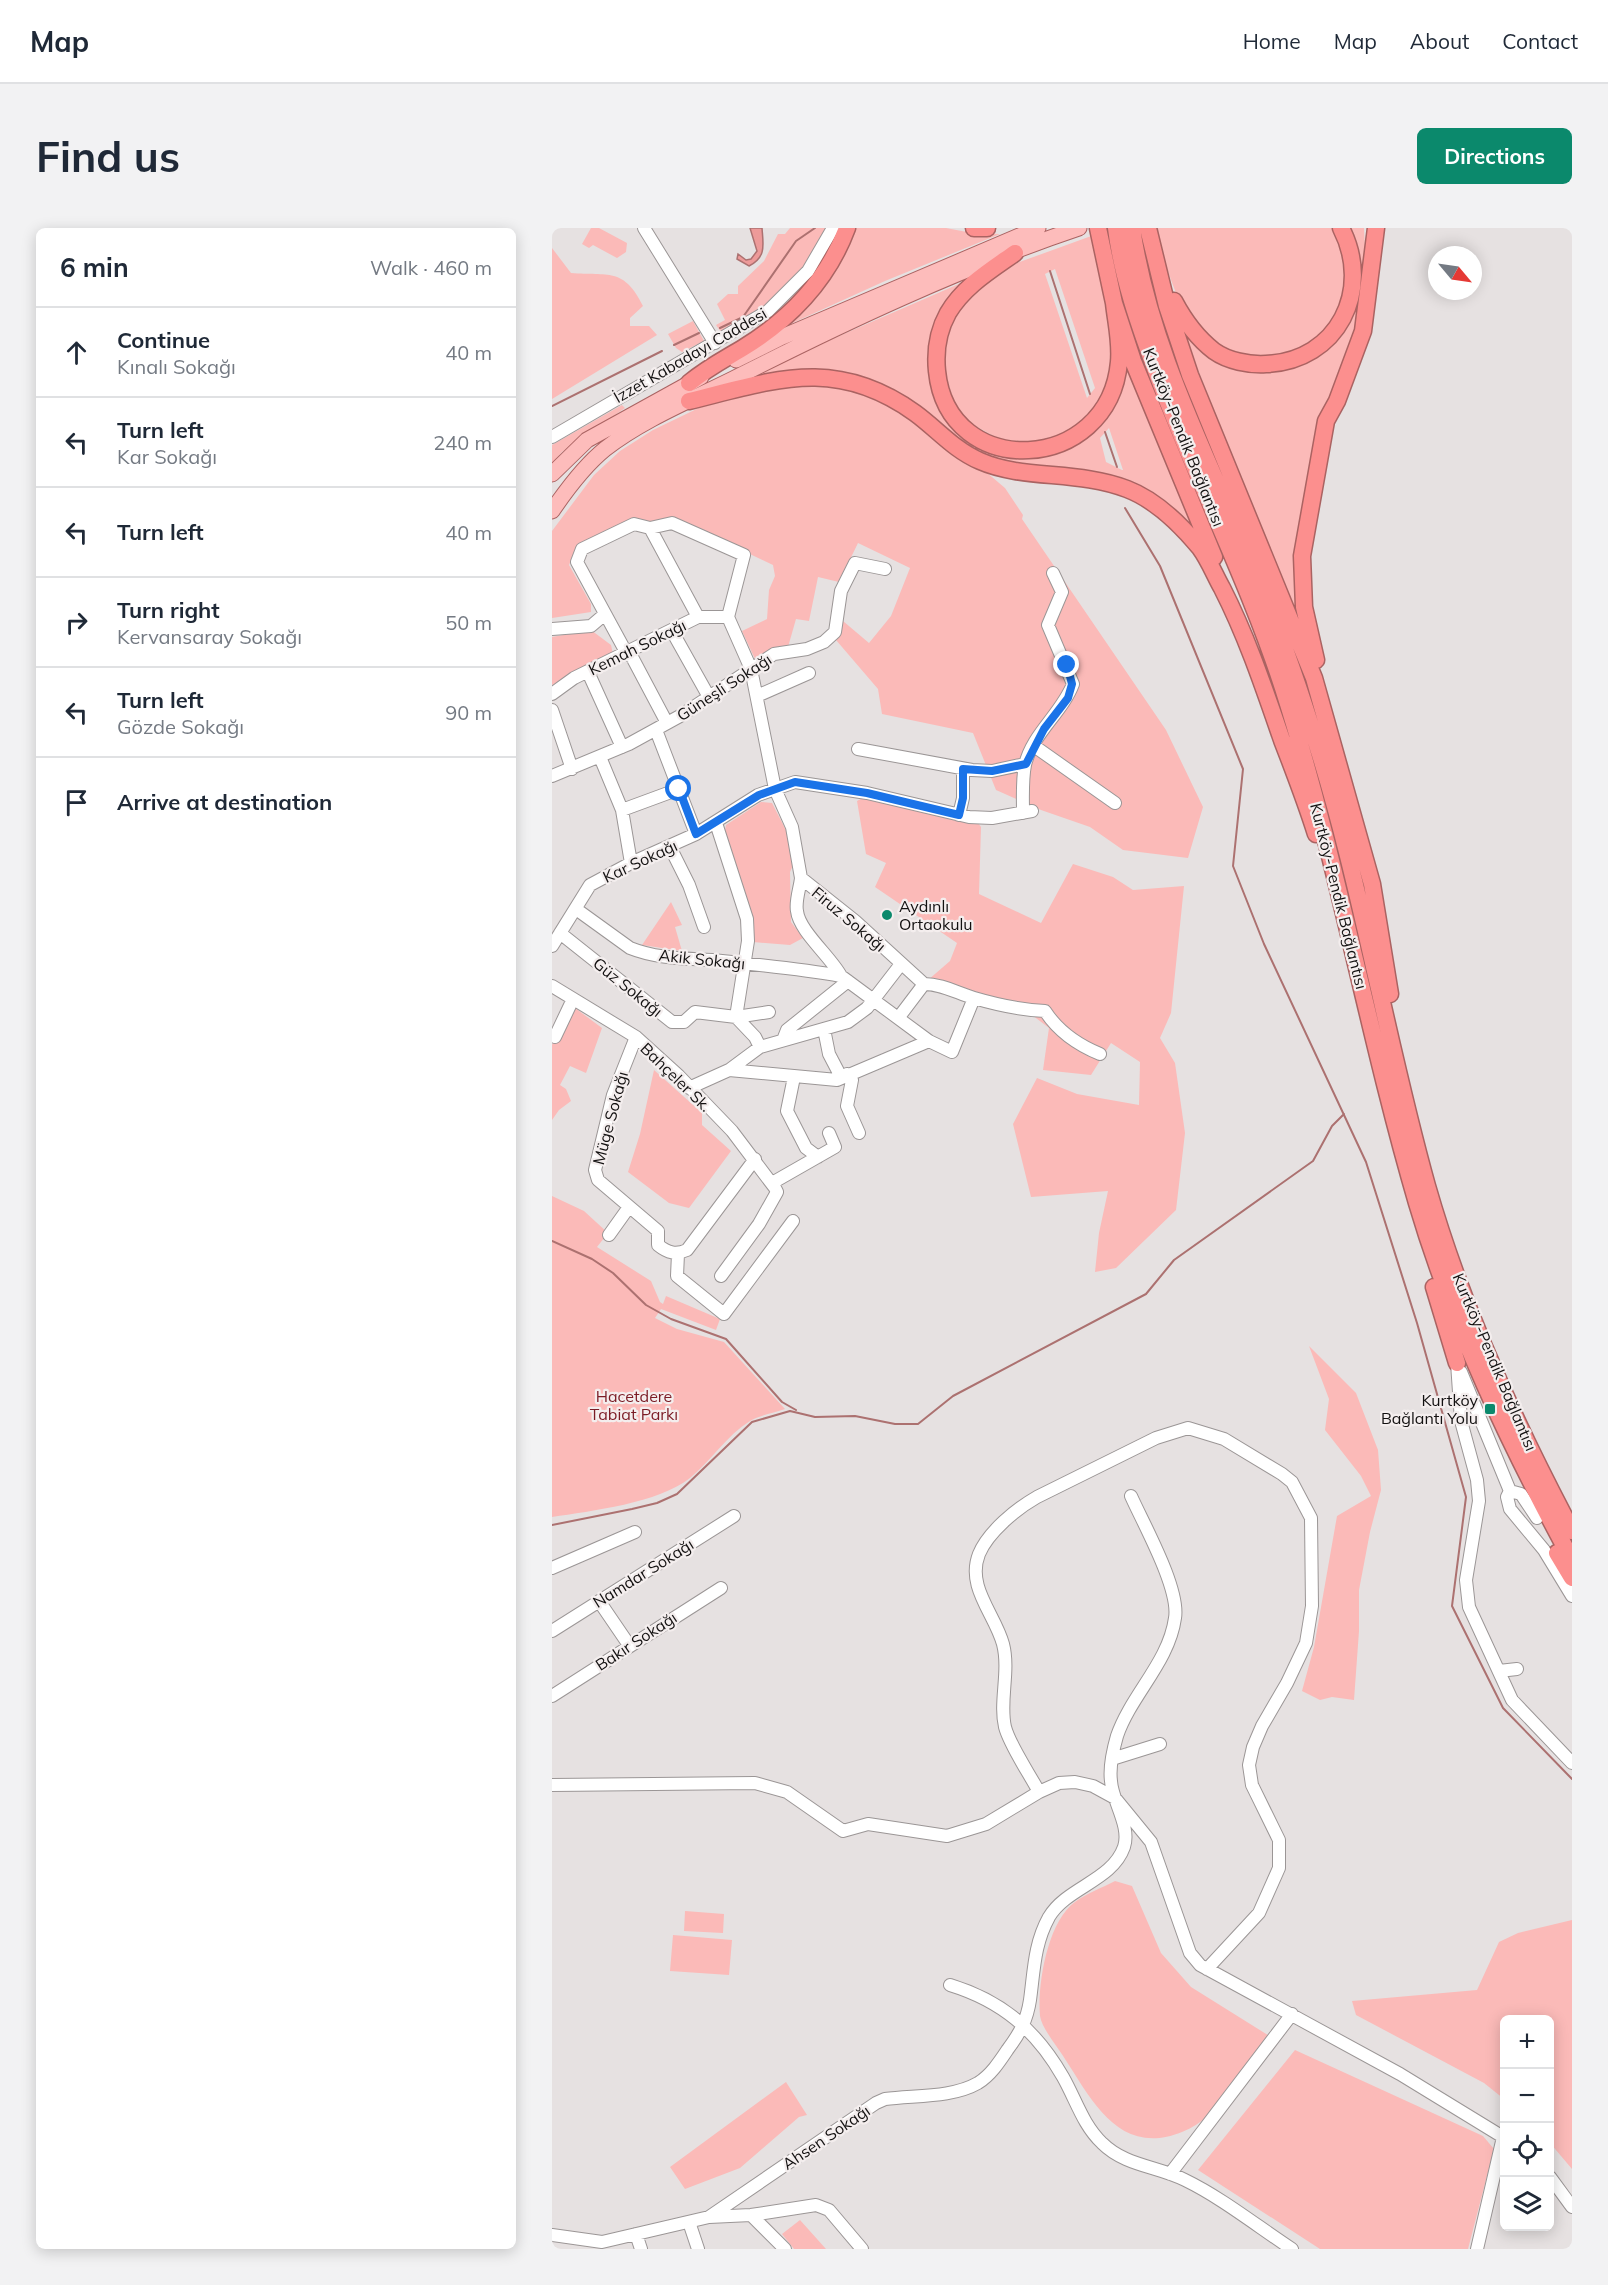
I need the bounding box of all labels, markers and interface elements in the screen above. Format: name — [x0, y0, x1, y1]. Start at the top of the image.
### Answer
text: Map — [30, 24, 89, 59]
text: Home — [1243, 28, 1301, 54]
text: Map — [1334, 28, 1377, 54]
text: About — [1410, 28, 1469, 54]
text: Contact — [1502, 28, 1578, 54]
button: Directions — [1417, 128, 1572, 184]
text: Find us — [36, 130, 180, 183]
north arrow — [1428, 246, 1482, 300]
text: 6 min — [60, 251, 129, 284]
text: Walk · 460 m — [370, 255, 492, 280]
street label: İzzet Kabadayı Caddesi — [610, 303, 770, 407]
text: Continue — [117, 326, 210, 354]
icon: ahead — [60, 336, 93, 369]
text: 40 m — [445, 340, 492, 365]
street label: Kurtköy-Pendik Bağlantısı — [1139, 345, 1229, 529]
text: Kınalı Sokağı — [117, 354, 236, 379]
text: Turn left — [117, 416, 204, 444]
icon: left — [60, 426, 93, 459]
text: 240 m — [433, 430, 492, 455]
text: Kar Sokağı — [117, 444, 217, 469]
icon: left — [60, 516, 93, 549]
text: Turn left — [117, 518, 204, 546]
text: 40 m — [445, 520, 492, 545]
text: Turn right — [117, 596, 220, 624]
icon: right — [60, 606, 93, 639]
text: 50 m — [445, 610, 492, 635]
street label: Kemah Sokağı — [585, 615, 689, 679]
text: Kervansaray Sokağı — [117, 624, 302, 649]
street label: Güneşli Sokağı — [673, 649, 775, 725]
route end — [1053, 651, 1079, 677]
text: Turn left — [117, 686, 204, 714]
icon: left — [60, 696, 93, 729]
text: 90 m — [445, 700, 492, 725]
text: Gözde Sokağı — [117, 714, 244, 739]
route start — [665, 775, 691, 801]
icon: arrive — [60, 786, 93, 819]
text: Arrive at destination — [117, 788, 332, 816]
street label: Kurtköy-Pendik Bağlantısı — [1306, 801, 1372, 991]
street label: Kar Sokağı — [599, 835, 681, 887]
street label: Firuz Sokağı — [808, 882, 890, 956]
place label: Aydınlı Ortaokulu — [899, 896, 972, 934]
marker: Aydınlı Ortaokulu — [880, 908, 894, 922]
street label: Akik Sokağı — [658, 945, 746, 973]
street label: Güz Sokağı — [589, 953, 667, 1021]
street label: Bahçeler Sk. — [636, 1038, 716, 1116]
street label: Müge Sokağı — [588, 1069, 632, 1167]
street label: Kurtköy-Pendik Bağlantısı — [1448, 1270, 1542, 1454]
park label: Hacetdere Tabiat Parkı — [590, 1386, 678, 1424]
place label: Kurtköy Bağlantı Yolu — [1381, 1390, 1478, 1428]
marker: Kurtköy Bağlantı Yolu — [1483, 1402, 1497, 1416]
street label: Namdar Sokağı — [589, 1534, 697, 1612]
street label: Bakır Sokağı — [592, 1607, 680, 1675]
map controls — [1500, 2015, 1554, 2231]
button: + — [1500, 2015, 1554, 2069]
button: − — [1500, 2069, 1554, 2123]
street label: Ahsen Sokağı — [778, 2100, 874, 2174]
button: locate — [1500, 2123, 1554, 2177]
button: layers — [1500, 2177, 1554, 2231]

